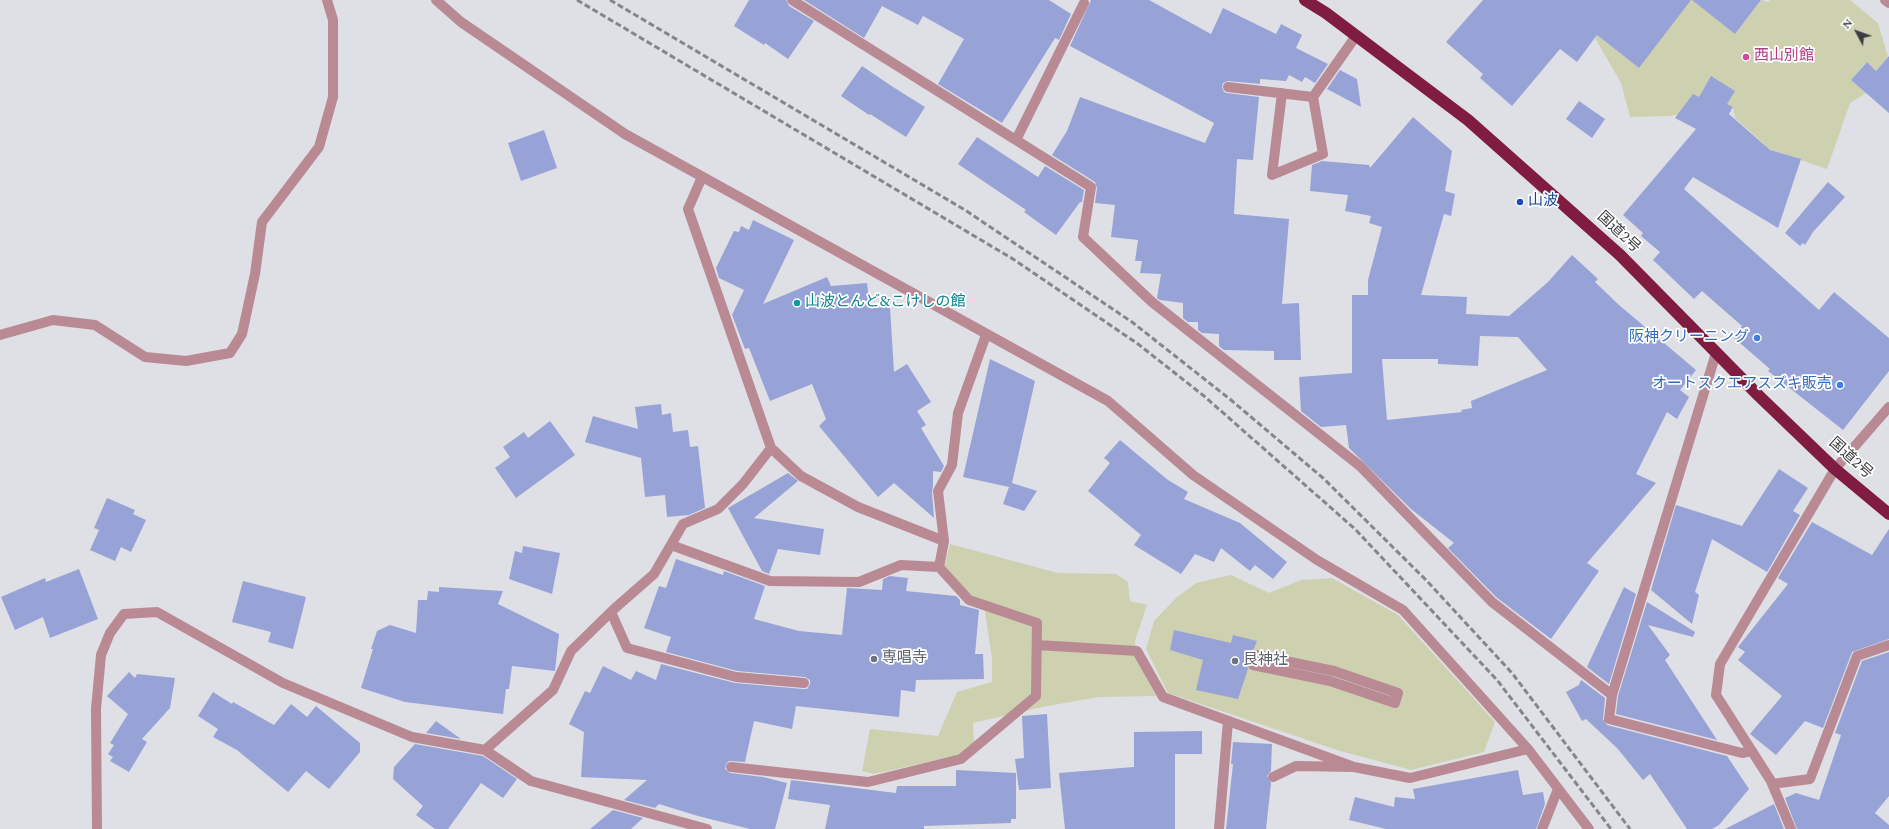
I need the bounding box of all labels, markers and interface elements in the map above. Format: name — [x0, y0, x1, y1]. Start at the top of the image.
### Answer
north arrow — [1837, 12, 1877, 52]
text: N — [1838, 15, 1857, 33]
place label: 西山別館 — [1754, 48, 1814, 66]
marker: 西山別館 — [1741, 52, 1751, 62]
place label: 山波 — [1528, 193, 1558, 211]
marker: 山波 — [1515, 197, 1525, 207]
street label: 国道2号 — [1593, 209, 1643, 257]
place label: 山波とんど&こけしの館 — [805, 294, 965, 312]
marker: 山波とんど&こけしの館 — [792, 298, 802, 308]
place label: 阪神クリーニング — [1629, 329, 1749, 347]
marker: 阪神クリーニング — [1752, 333, 1762, 343]
place label: オートスクエアスズキ販売 — [1652, 376, 1832, 394]
marker: オートスクエアスズキ販売 — [1835, 380, 1845, 390]
street label: 国道2号 — [1824, 435, 1876, 483]
place label: 専唱寺 — [882, 650, 927, 668]
place label: 艮神社 — [1243, 652, 1288, 670]
marker: 専唱寺 — [869, 654, 879, 664]
marker: 艮神社 — [1230, 656, 1240, 666]

